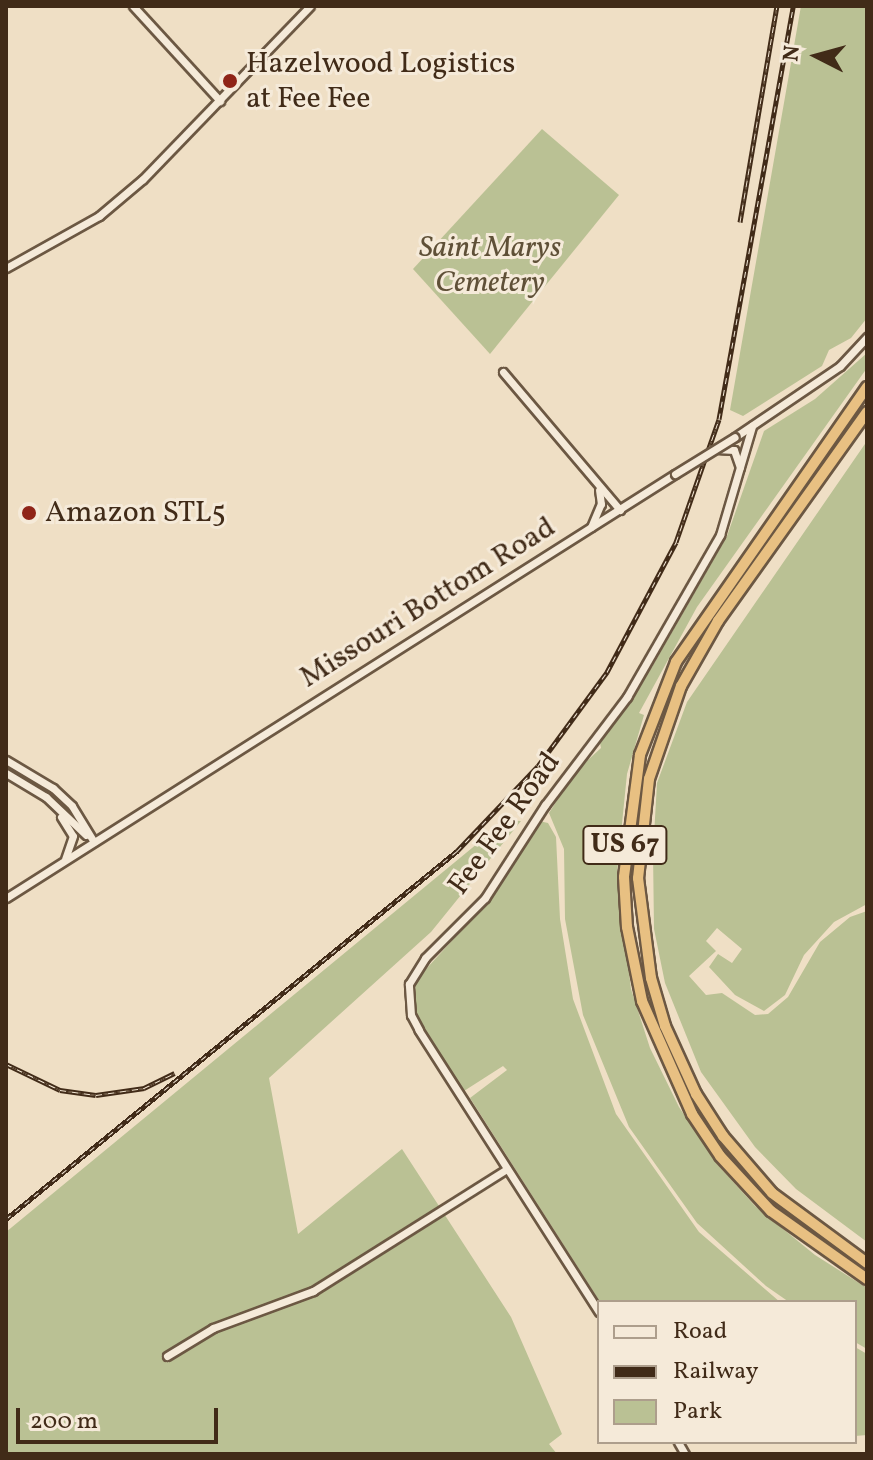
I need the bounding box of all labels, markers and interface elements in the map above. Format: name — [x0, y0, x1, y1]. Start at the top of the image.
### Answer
north arrow — [777, 16, 857, 96]
text: N — [776, 44, 809, 63]
place label: Hazelwood Logistics at Fee Fee — [246, 46, 515, 116]
marker: Hazelwood Logistics at Fee Fee — [221, 72, 239, 90]
park label: Saint Marys Cemetery — [419, 230, 561, 300]
place label: Amazon STL5 — [45, 495, 226, 531]
marker: Amazon STL5 — [20, 504, 38, 522]
street label: Missouri Bottom Road — [294, 510, 562, 696]
street label: Fee Fee Road — [441, 746, 569, 902]
road number: US 67 — [581, 821, 669, 869]
legend — [597, 1300, 857, 1444]
text: Road — [673, 1315, 727, 1349]
text: Railway — [673, 1355, 759, 1389]
scale bar — [20, 1392, 222, 1442]
text: Park — [673, 1395, 722, 1429]
text: 200 m — [30, 1405, 98, 1439]

